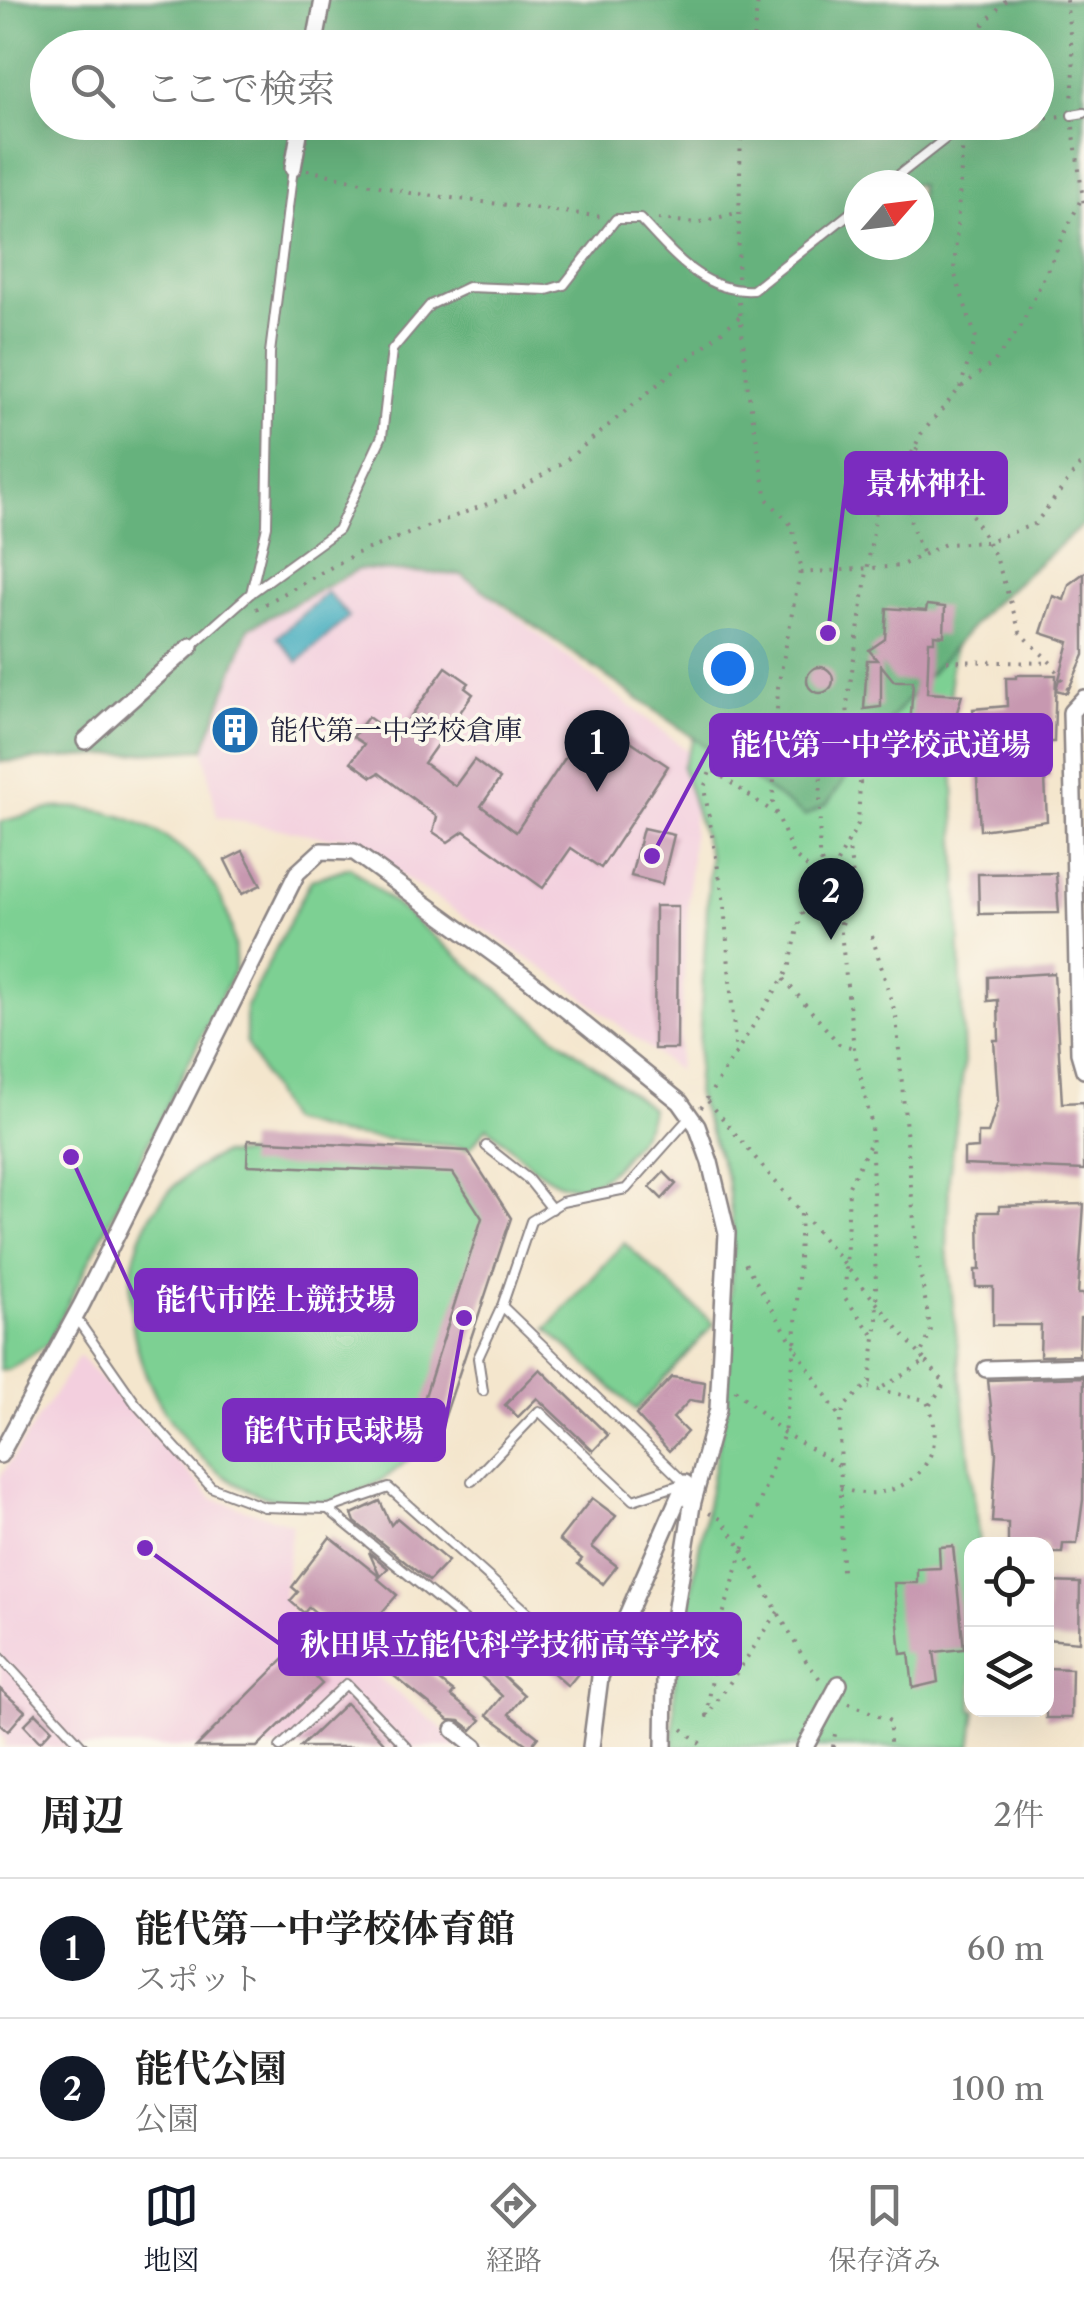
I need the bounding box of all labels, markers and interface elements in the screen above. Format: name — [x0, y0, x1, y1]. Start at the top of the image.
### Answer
search box — [30, 30, 1054, 140]
icon: search — [65, 58, 120, 113]
text: ここで検索 — [145, 65, 335, 112]
north arrow — [844, 170, 934, 260]
callout: 景林神社 — [846, 453, 1006, 513]
text: 景林神社 — [866, 465, 986, 502]
your location — [703, 643, 754, 694]
building icon: 能代第一中学校倉庫 — [209, 704, 261, 756]
pin: 1 — [564, 710, 630, 792]
place label: 能代第一中学校倉庫 — [270, 713, 522, 747]
callout: 能代第一中学校武道場 — [711, 715, 1051, 775]
text: 能代第一中学校武道場 — [731, 726, 1031, 763]
pin: 2 — [798, 858, 864, 940]
callout: 能代市陸上競技場 — [136, 1270, 416, 1330]
text: 能代市陸上競技場 — [156, 1281, 396, 1318]
callout: 能代市民球場 — [224, 1400, 444, 1460]
text: 能代市民球場 — [244, 1412, 424, 1449]
map controls — [964, 1537, 1054, 1717]
button: locate — [964, 1537, 1054, 1627]
callout: 秋田県立能代科学技術高等学校 — [280, 1614, 740, 1674]
text: 秋田県立能代科学技術高等学校 — [300, 1626, 720, 1663]
button: layers — [964, 1627, 1054, 1717]
text: 周辺 — [40, 1789, 124, 1841]
text: 2件 — [994, 1795, 1044, 1834]
text: 能代第一中学校体育館 — [135, 1905, 515, 1952]
text: 1 — [65, 1929, 80, 1968]
text: 60 m — [967, 1929, 1044, 1968]
text: スポット — [135, 1959, 263, 1998]
text: 能代公園 — [135, 2045, 287, 2092]
text: 2 — [63, 2069, 82, 2108]
text: 100 m — [952, 2069, 1044, 2108]
text: 公園 — [135, 2099, 199, 2138]
tab: 地図 — [143, 2178, 199, 2278]
tab: 経路 — [486, 2178, 542, 2278]
tab: 保存済み — [829, 2178, 941, 2278]

